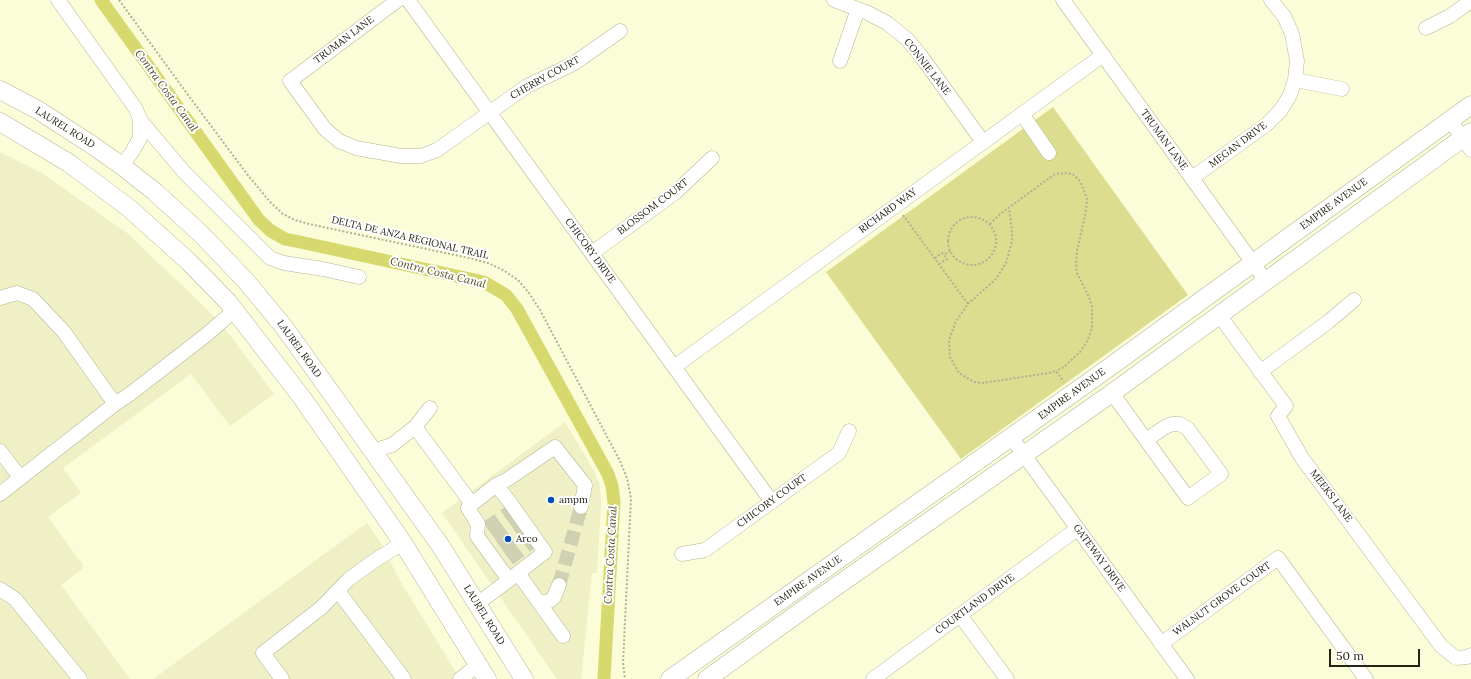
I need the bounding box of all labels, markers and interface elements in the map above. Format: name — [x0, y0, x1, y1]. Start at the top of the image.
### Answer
street label: TRUMAN LANE — [312, 14, 376, 66]
street label: CONNIE LANE — [901, 36, 953, 98]
water label: Contra Costa Canal — [132, 47, 200, 135]
street label: CHERRY COURT — [508, 54, 582, 102]
street label: LAUREL ROAD — [33, 105, 97, 151]
street label: TRUMAN LANE — [1138, 107, 1190, 173]
street label: MEGAN DRIVE — [1207, 119, 1269, 171]
street label: BLOSSOM COURT — [615, 176, 691, 238]
street label: EMPIRE AVENUE — [1298, 176, 1370, 232]
street label: RICHARD WAY — [857, 186, 919, 236]
street label: DELTA DE ANZA REGIONAL TRAIL — [330, 214, 490, 262]
street label: CHICORY DRIVE — [562, 216, 618, 286]
water label: Contra Costa Canal — [389, 255, 487, 291]
street label: LAUREL ROAD — [274, 318, 324, 380]
street label: EMPIRE AVENUE — [1036, 366, 1108, 422]
street label: MEEKS LANE — [1307, 467, 1355, 525]
street label: CHICORY COURT — [735, 472, 809, 530]
place label: ampm — [559, 494, 588, 506]
marker: ampm — [546, 495, 556, 505]
water label: Contra Costa Canal — [602, 506, 620, 604]
street label: GATEWAY DRIVE — [1071, 522, 1127, 594]
place label: Arco — [516, 533, 538, 545]
marker: Arco — [503, 534, 513, 544]
street label: EMPIRE AVENUE — [772, 553, 844, 609]
street label: WALNUT GROVE COURT — [1171, 559, 1273, 639]
street label: COURTLAND DRIVE — [933, 571, 1017, 637]
street label: LAUREL ROAD — [461, 583, 507, 647]
scale bar — [1331, 641, 1422, 667]
text: 50 m — [1336, 648, 1364, 663]

